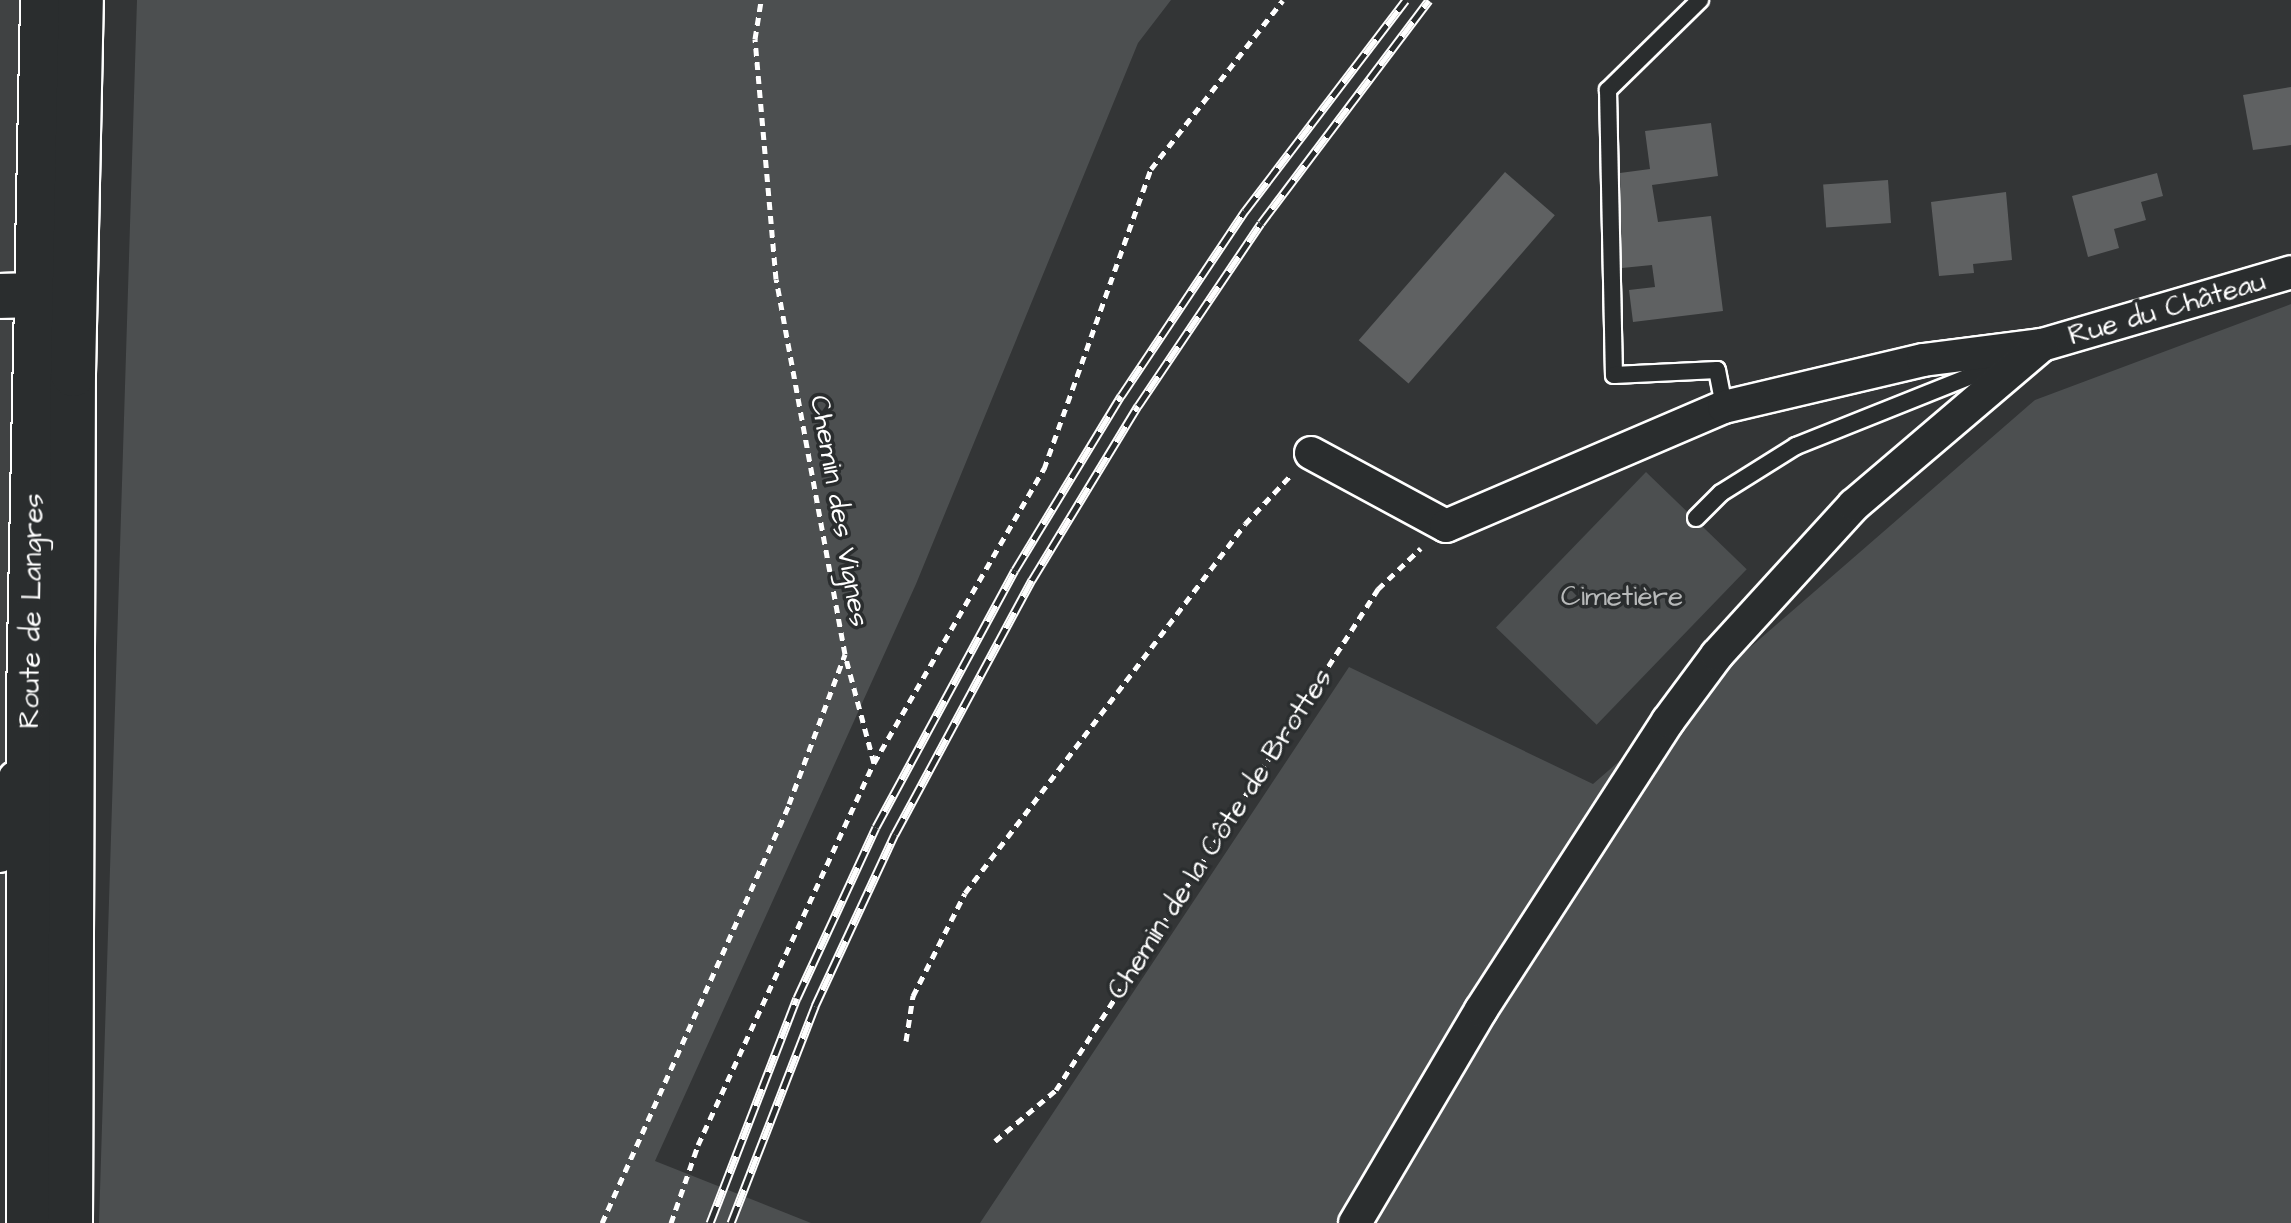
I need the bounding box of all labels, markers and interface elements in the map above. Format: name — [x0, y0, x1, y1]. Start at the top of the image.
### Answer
street label: Rue du Château — [2065, 265, 2269, 353]
street label: Chemin des Vignes — [802, 393, 876, 629]
street label: Route de Langres — [13, 493, 51, 729]
park label: Cimetière — [1561, 580, 1683, 614]
street label: Chemin de la Côte de Brottes — [1100, 662, 1340, 1006]

